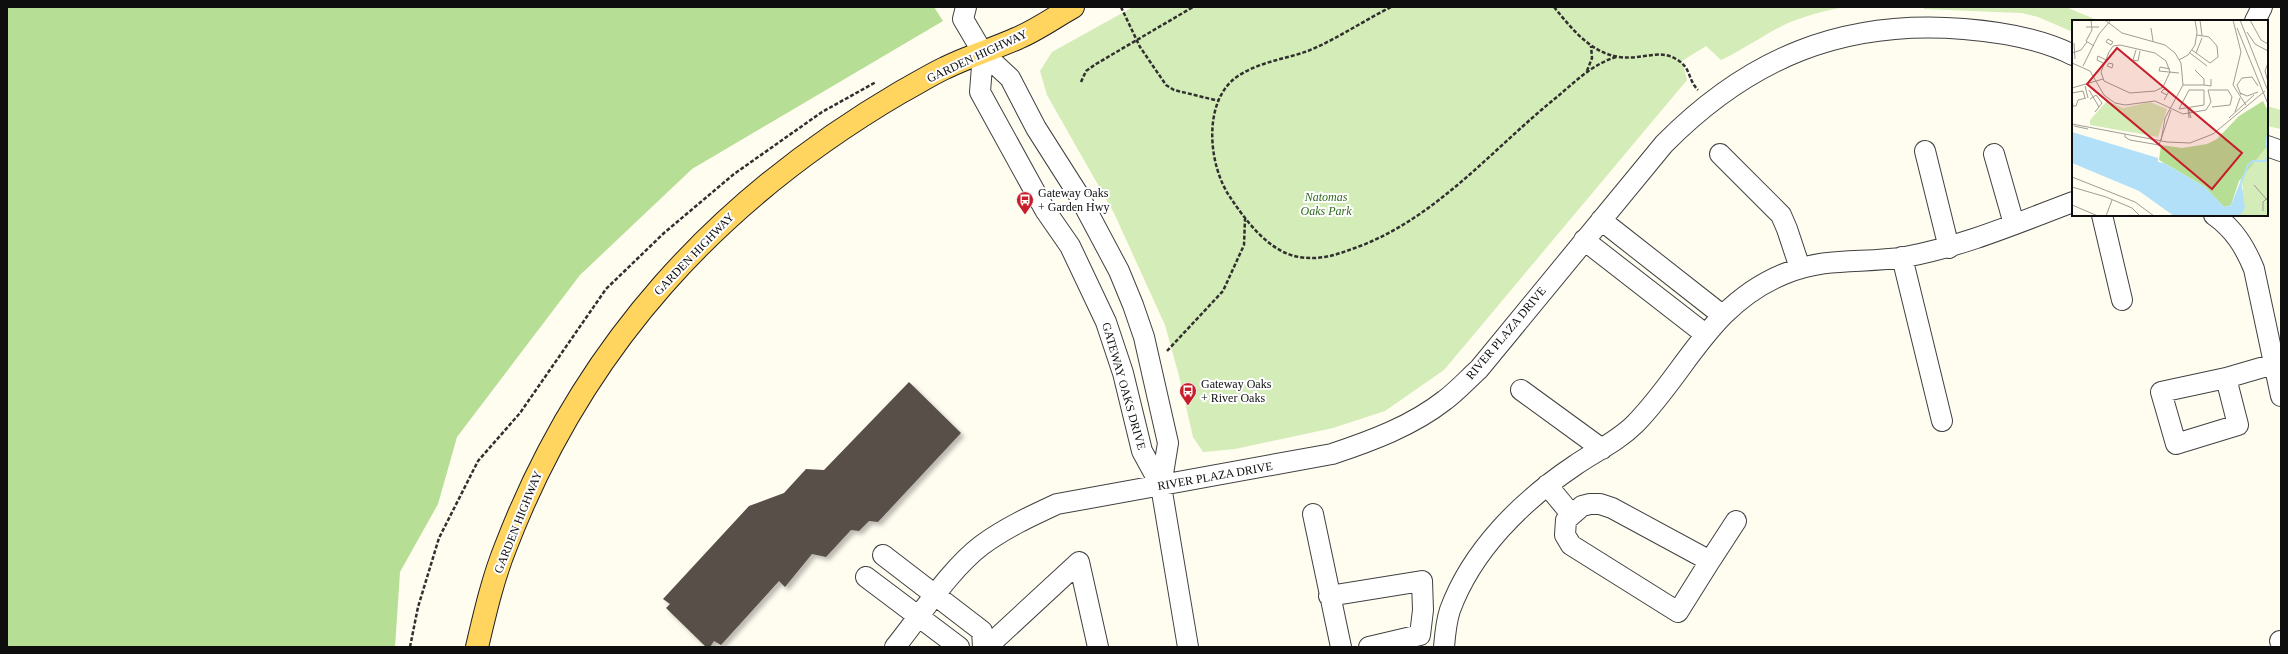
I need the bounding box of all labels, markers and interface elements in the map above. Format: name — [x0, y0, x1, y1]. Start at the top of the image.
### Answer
inset map — [2072, 20, 2268, 216]
street label: GARDEN HIGHWAY — [925, 26, 1030, 85]
place label: Gateway Oaks + Garden Hwy — [1038, 186, 1109, 214]
bus stop icon: Gateway Oaks + Garden Hwy — [1015, 190, 1035, 215]
park label: Natomas Oaks Park — [1301, 190, 1352, 218]
street label: GARDEN HIGHWAY — [651, 210, 737, 298]
street label: RIVER PLAZA DRIVE — [1463, 284, 1549, 382]
street label: GATEWAY OAKS DRIVE — [1099, 321, 1149, 451]
place label: Gateway Oaks + River Oaks — [1201, 377, 1272, 405]
bus stop icon: Gateway Oaks + River Oaks — [1178, 381, 1198, 406]
street label: RIVER PLAZA DRIVE — [1156, 459, 1274, 493]
street label: GARDEN HIGHWAY — [491, 468, 545, 575]

